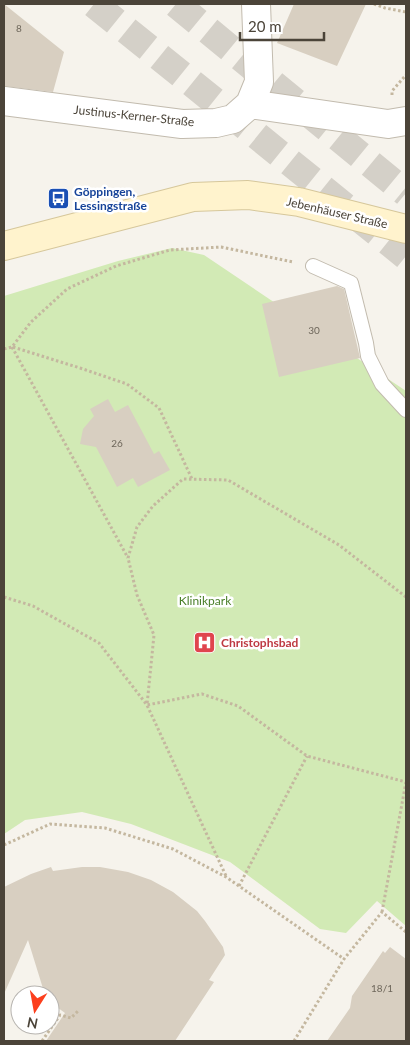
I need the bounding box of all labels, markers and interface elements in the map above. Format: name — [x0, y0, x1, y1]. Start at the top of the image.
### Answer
scale bar — [240, 10, 324, 42]
text: 20 m — [248, 17, 282, 35]
house number: 8 — [16, 22, 22, 34]
street label: Justinus-Kerner-Straße — [73, 102, 195, 129]
place label: Göppingen, Lessingstraße — [74, 184, 147, 213]
bus stop icon: Göppingen, Lessingstraße — [46, 187, 70, 211]
street label: Jebenhäuser Straße — [285, 194, 389, 231]
house number: 30 — [308, 324, 320, 336]
house number: 26 — [111, 437, 123, 449]
park label: Klinikpark — [179, 593, 232, 608]
hospital icon: Christophsbad — [193, 631, 217, 655]
place label: Christophsbad — [221, 635, 299, 650]
house number: 18/1 — [371, 982, 393, 994]
north arrow — [10, 985, 60, 1035]
text: N — [26, 1014, 39, 1033]

